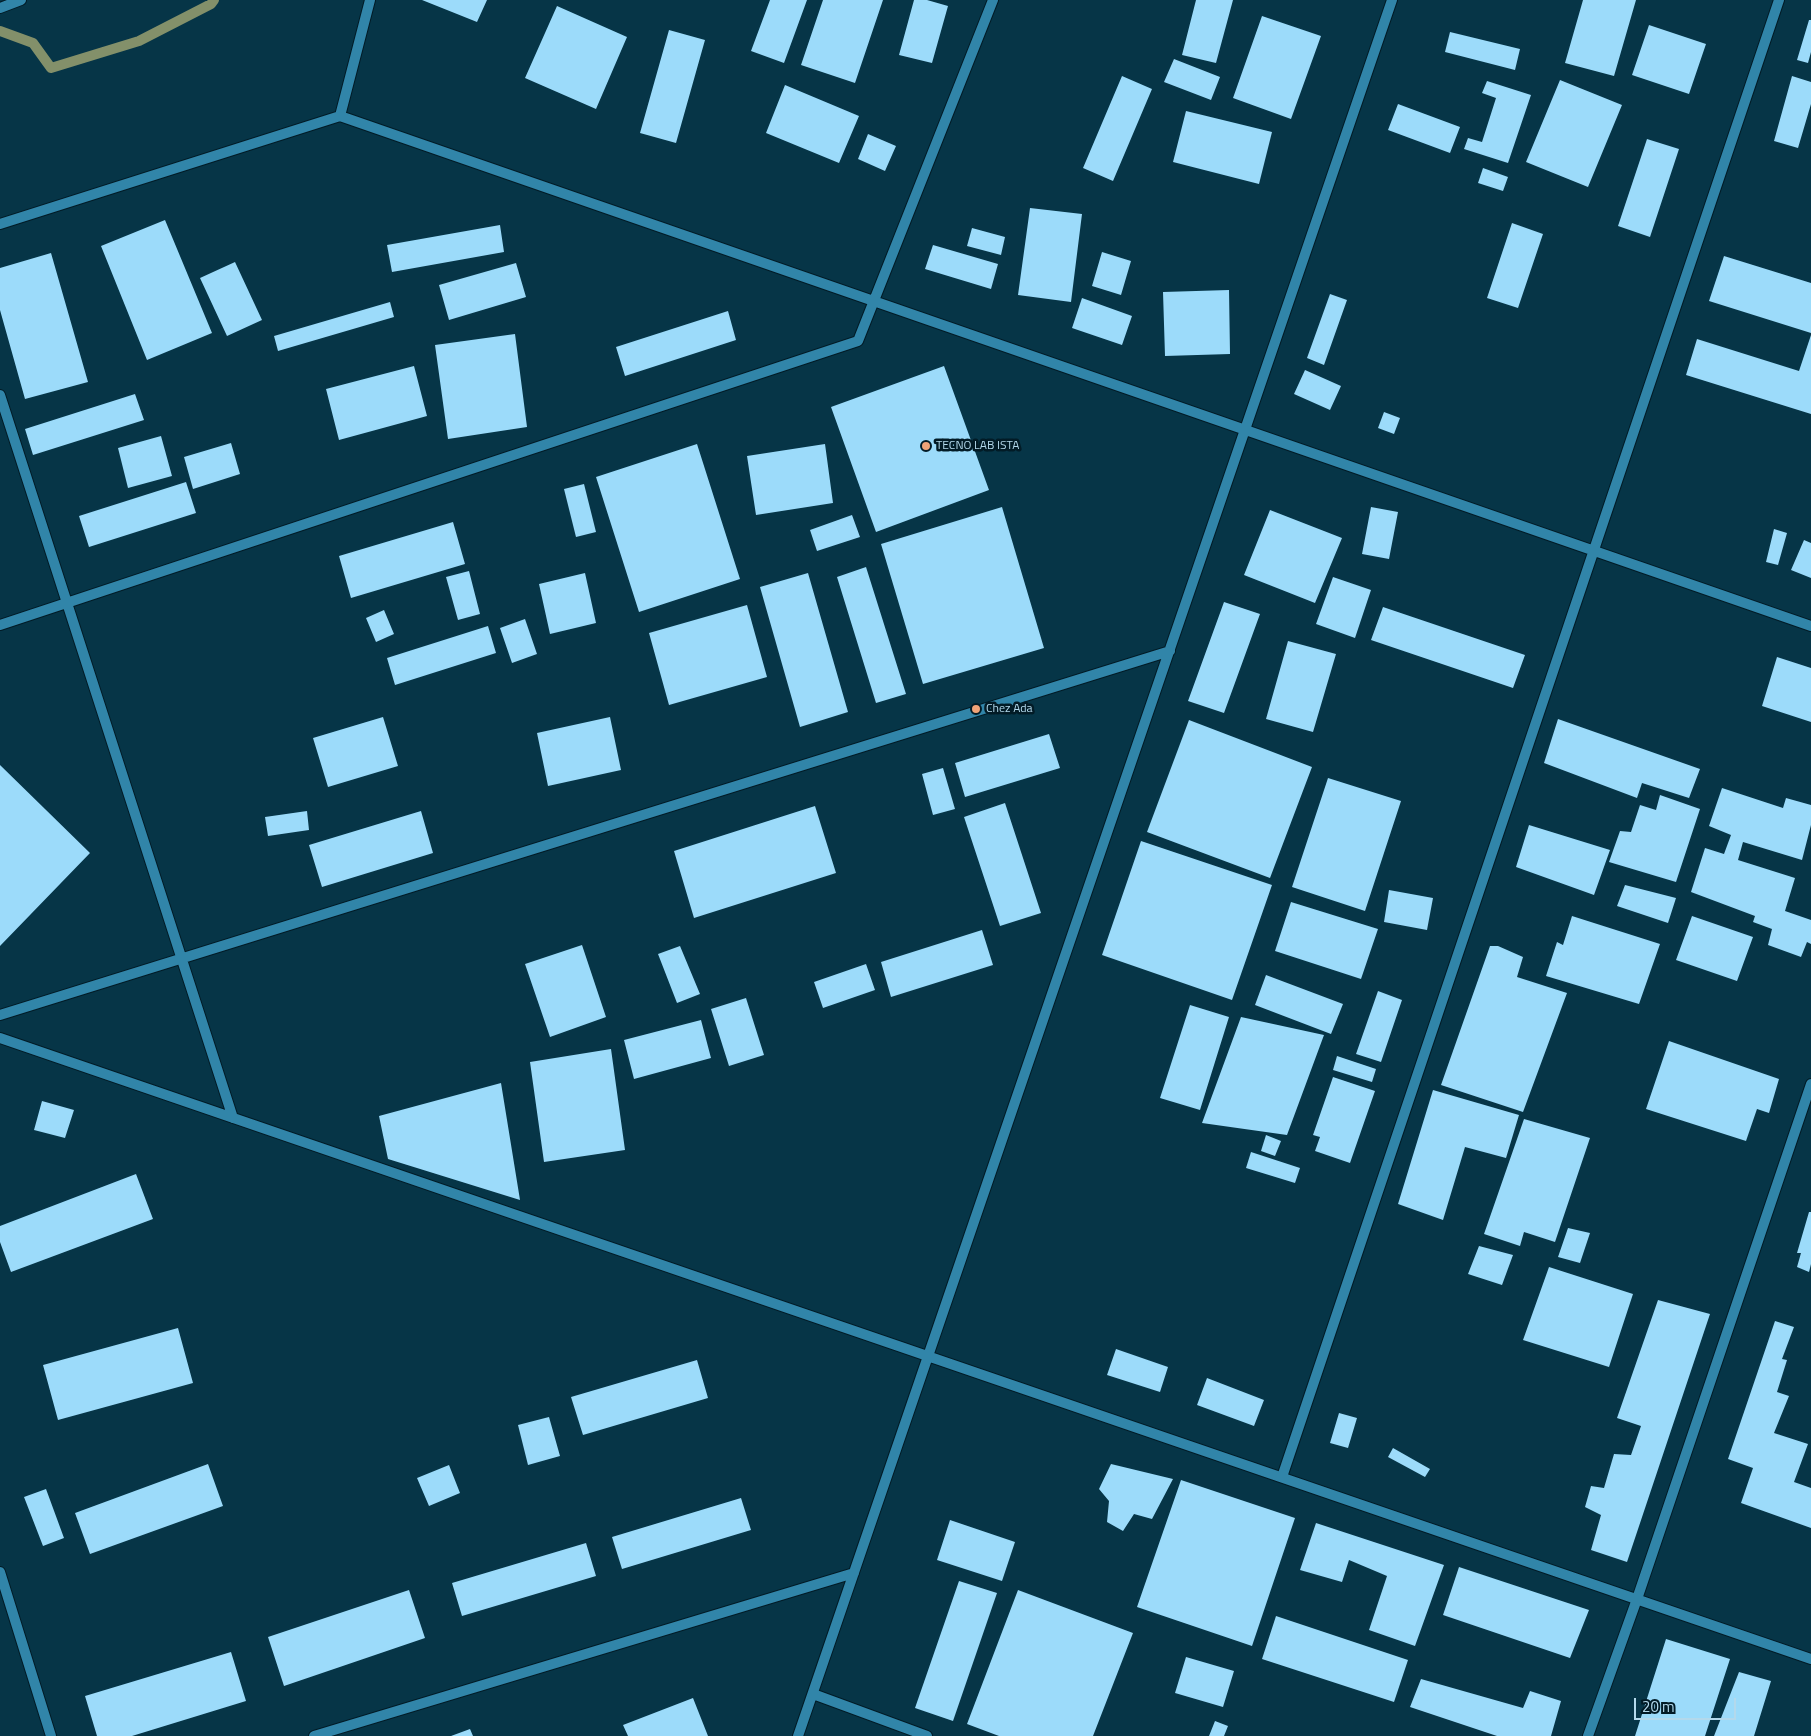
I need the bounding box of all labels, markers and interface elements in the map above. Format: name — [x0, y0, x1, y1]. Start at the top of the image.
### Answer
place label: TECNO LAB ISTA — [936, 439, 1019, 453]
marker: TECNO LAB ISTA — [920, 440, 932, 452]
place label: Chez Ada — [986, 702, 1033, 716]
marker: Chez Ada — [970, 703, 982, 715]
scale bar — [1636, 1688, 1738, 1720]
text: 20 m — [1642, 1695, 1675, 1718]

